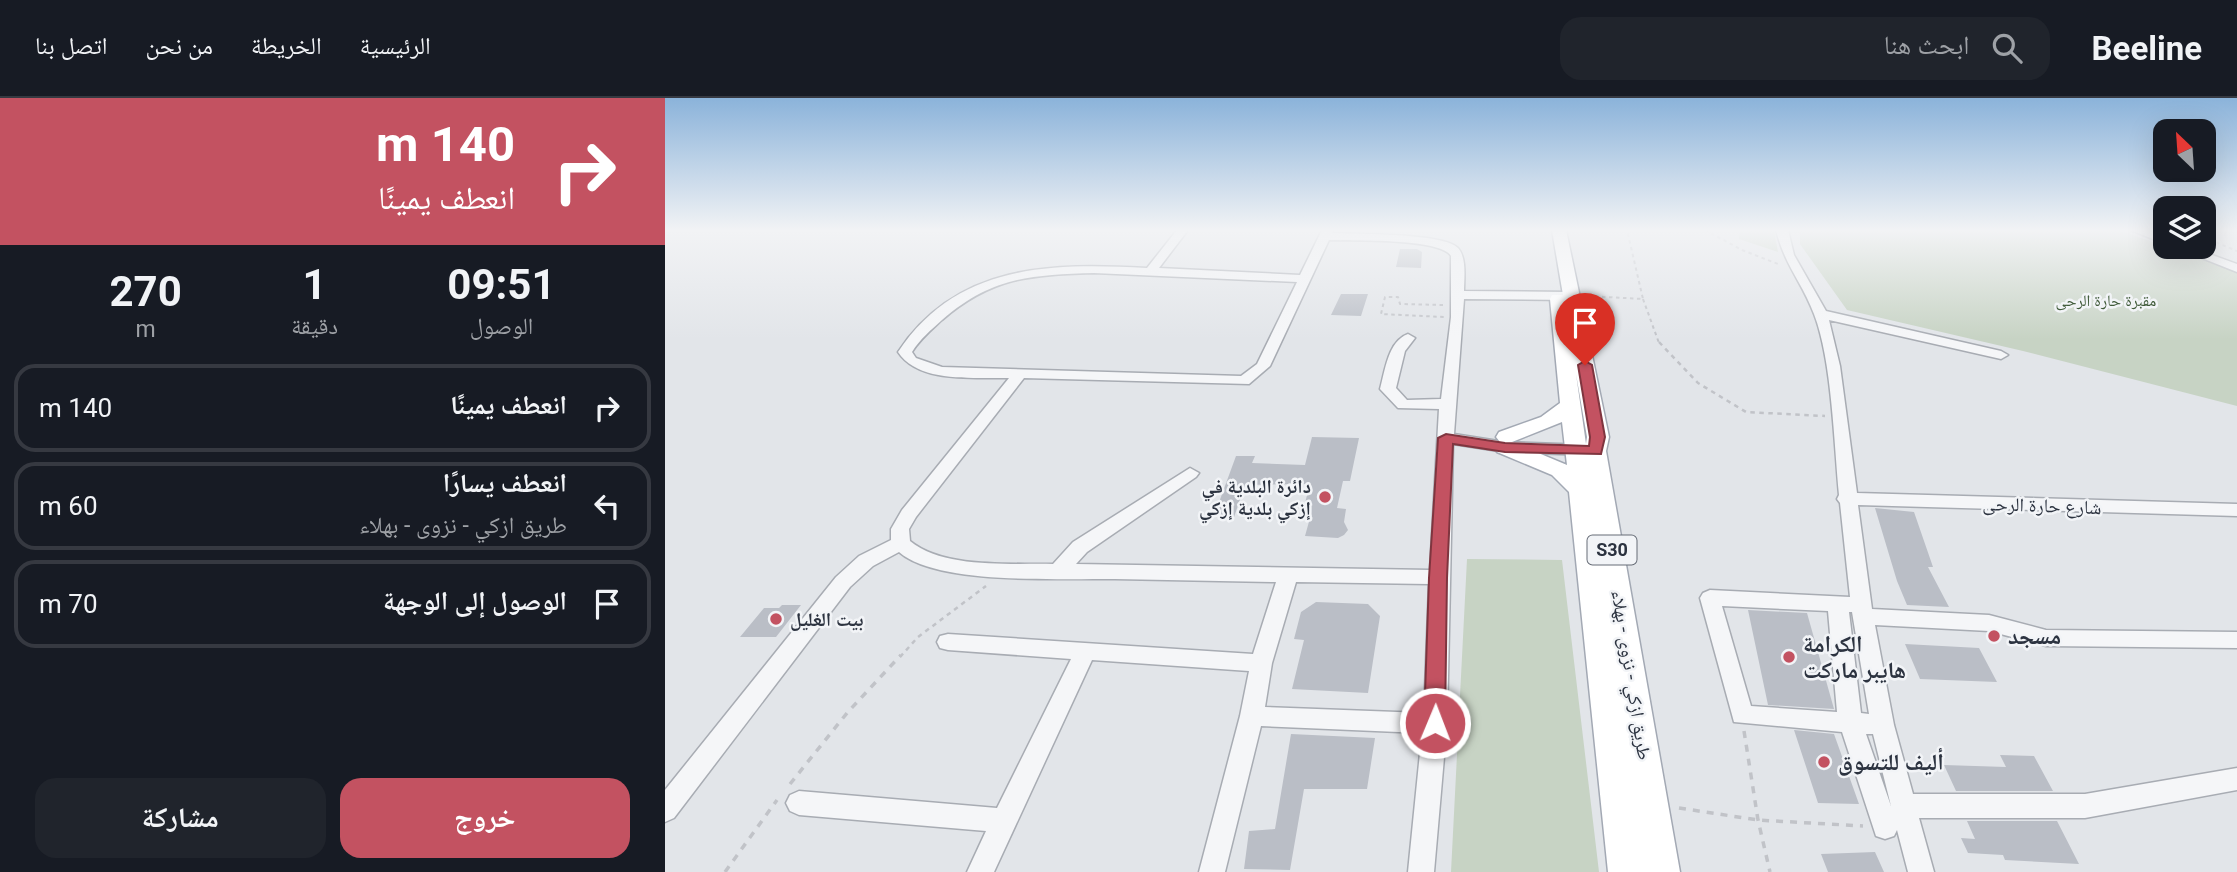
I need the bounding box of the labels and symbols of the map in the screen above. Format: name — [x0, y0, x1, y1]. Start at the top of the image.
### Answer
north arrow — [2153, 119, 2215, 182]
park label: مقبرة حارة الرحى — [2056, 291, 2156, 311]
pin — [1555, 293, 1615, 365]
place label: دائرة البلدية في إزكي بلدية إزكي — [1199, 475, 1311, 524]
marker: دائرة البلدية في إزكي بلدية إزكي — [1317, 489, 1333, 505]
street label: شارع حارة الرحى — [1982, 492, 2102, 519]
road number: S30 — [1587, 536, 1637, 564]
street label: طريق ازكي - نزوى - بهلاء — [1603, 588, 1656, 762]
place label: بيت الغليل — [790, 608, 864, 631]
marker: بيت الغليل — [768, 611, 784, 627]
place label: مسجد — [2008, 623, 2061, 650]
marker: مسجد — [1986, 628, 2002, 644]
place label: الكرامة هايبر ماركت — [1803, 631, 1906, 684]
marker: الكرامة هايبر ماركت — [1781, 649, 1797, 665]
position arrow — [1398, 686, 1472, 760]
place label: أليف للتسوق — [1838, 747, 1944, 776]
marker: أليف للتسوق — [1816, 754, 1832, 770]

